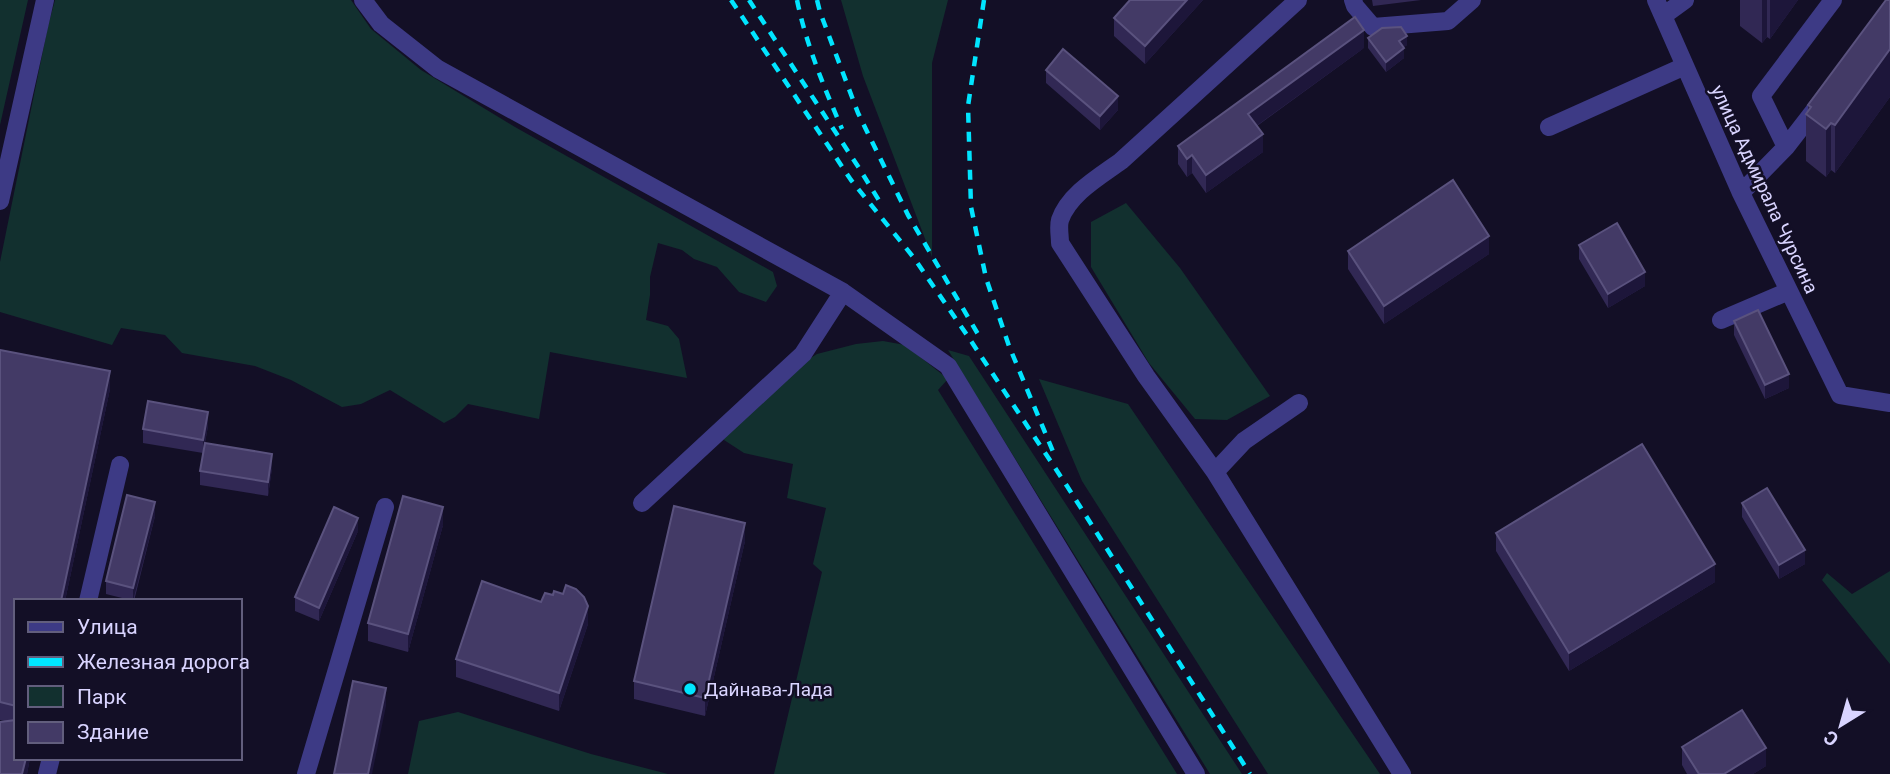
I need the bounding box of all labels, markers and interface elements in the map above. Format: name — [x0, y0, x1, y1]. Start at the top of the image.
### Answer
street label: улица Адмирала Чурсина — [1706, 81, 1823, 297]
legend — [14, 599, 242, 760]
text: Улица — [77, 615, 138, 639]
text: Железная дорога — [77, 650, 250, 674]
place label: Дайнава-Лада — [704, 678, 833, 701]
marker: Дайнава-Лада — [682, 681, 698, 697]
text: Парк — [77, 685, 127, 709]
north arrow — [1806, 690, 1876, 760]
text: Здание — [77, 720, 149, 744]
text: С — [1819, 725, 1843, 751]

